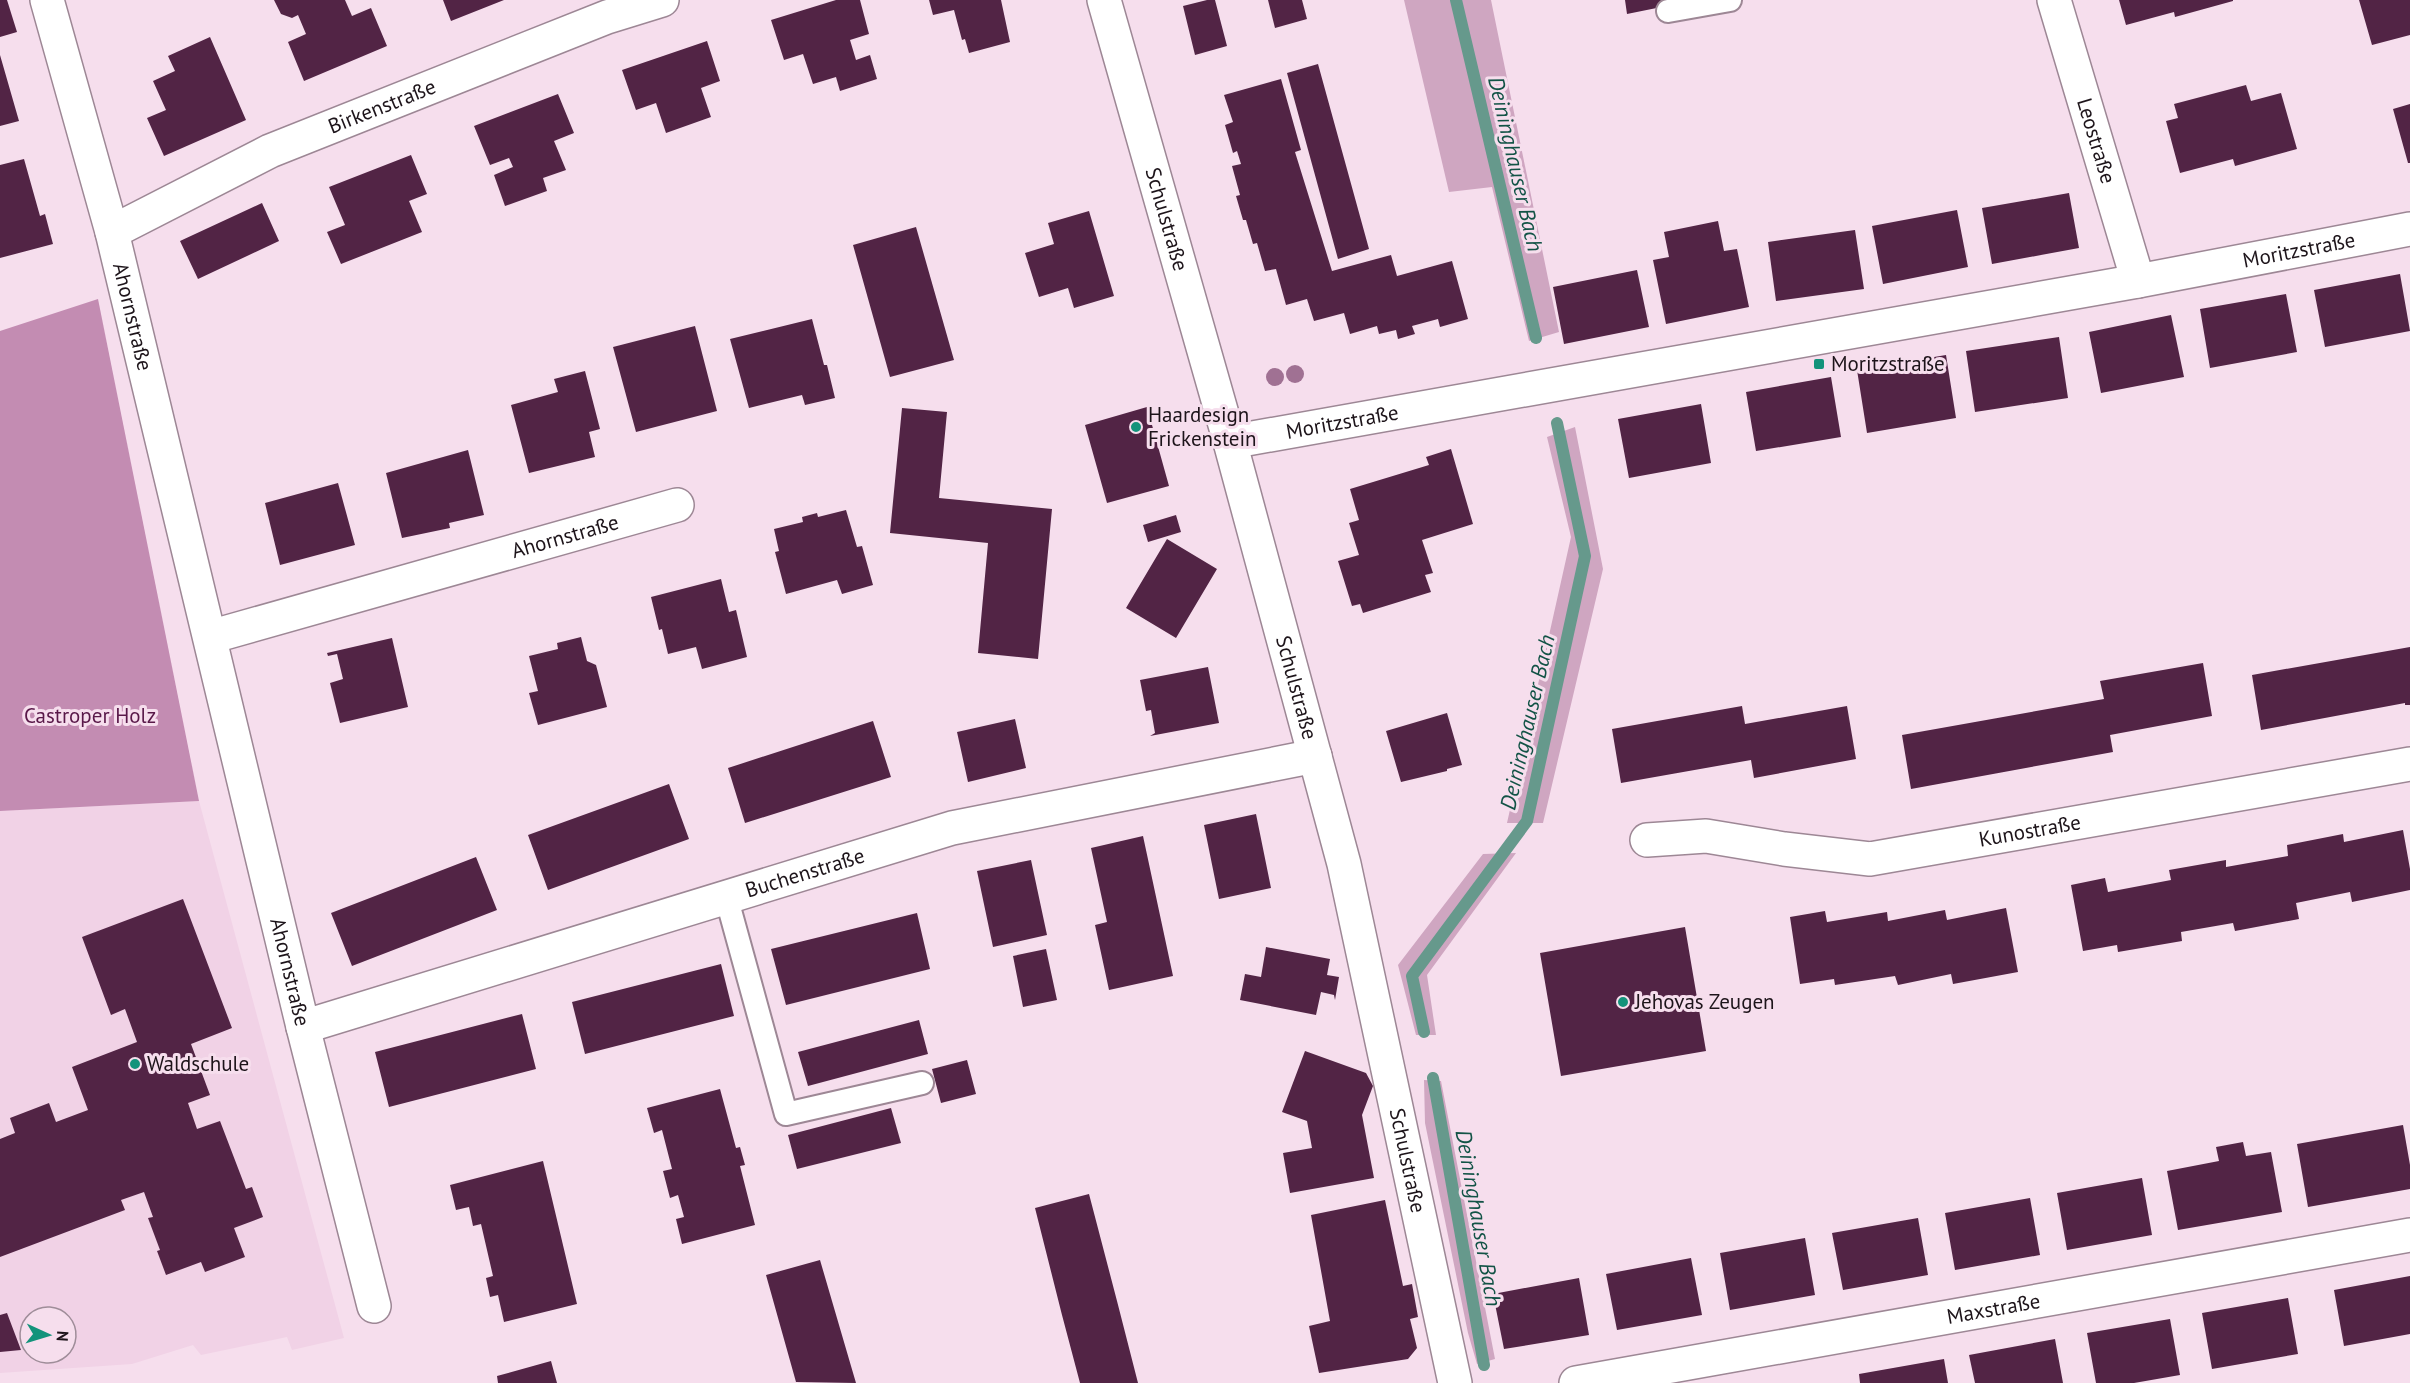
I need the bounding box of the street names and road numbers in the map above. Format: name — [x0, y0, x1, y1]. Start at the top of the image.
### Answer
street label: Birkenstraße — [324, 72, 440, 140]
street label: Leostraße — [2071, 95, 2122, 187]
street label: Schulstraße — [1139, 164, 1195, 274]
street label: Moritzstraße — [2240, 226, 2357, 274]
street label: Ahornstraße — [107, 260, 159, 373]
street label: Moritzstraße — [1284, 398, 1401, 445]
street label: Ahornstraße — [508, 508, 622, 564]
street label: Schulstraße — [1270, 633, 1324, 742]
street label: Kunostraße — [1977, 808, 2083, 853]
street label: Buchenstraße — [742, 842, 868, 904]
street label: Ahornstraße — [264, 915, 316, 1029]
street label: Schulstraße — [1384, 1106, 1432, 1215]
street label: Maxstraße — [1945, 1287, 2042, 1330]

